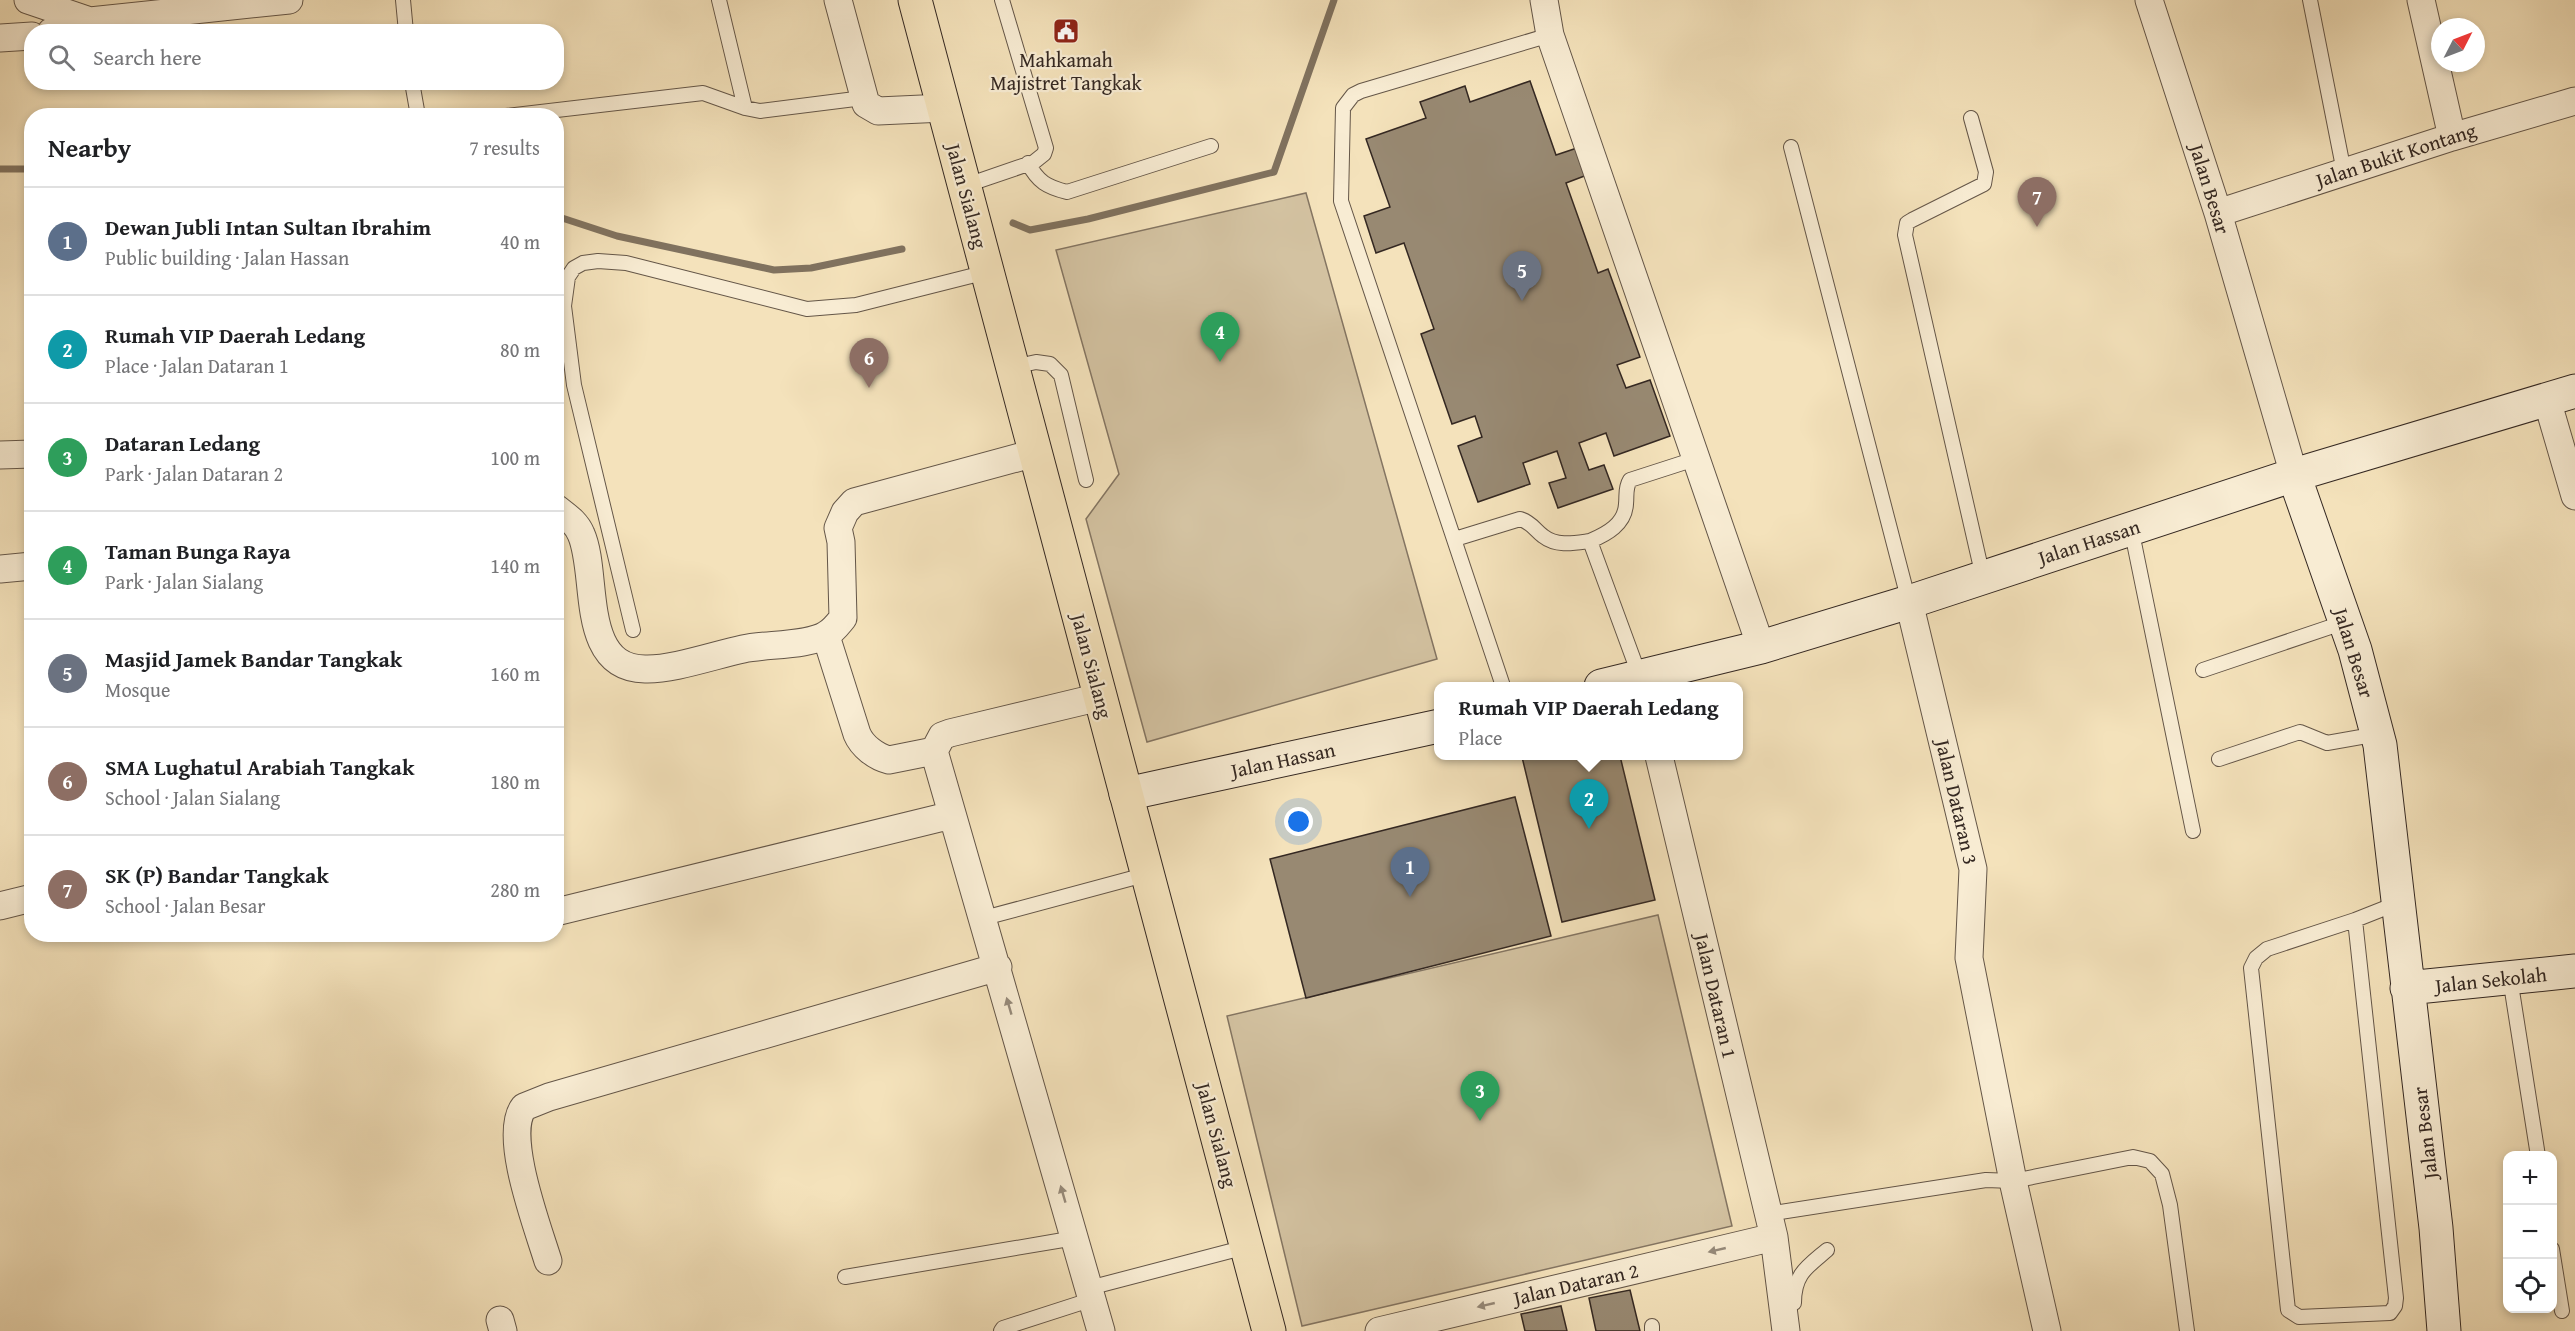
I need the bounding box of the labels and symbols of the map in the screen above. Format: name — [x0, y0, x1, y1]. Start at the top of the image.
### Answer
public building icon: Mahkamah Majistret Tangkak — [1051, 16, 1081, 46]
north arrow — [2431, 18, 2485, 72]
place label: Mahkamah Majistret Tangkak — [990, 45, 1143, 97]
street label: Jalan Bukit Kontang — [2309, 115, 2480, 195]
street label: Jalan Sialang — [939, 137, 995, 252]
street label: Jalan Besar — [2182, 137, 2238, 237]
pin: 7 — [2018, 178, 2056, 227]
pin: 5 — [1502, 252, 1541, 301]
pin: 4 — [1200, 312, 1240, 362]
pin: 6 — [850, 338, 888, 388]
street label: Jalan Hassan — [2031, 511, 2144, 573]
street label: Jalan Besar — [2326, 601, 2382, 701]
street label: Jalan Sialang — [1064, 607, 1120, 722]
street label: Jalan Hassan — [1225, 734, 1338, 785]
street label: Jalan Dataran 3 — [1928, 734, 1986, 867]
pin: 2 — [1570, 780, 1608, 829]
your location — [1284, 807, 1313, 836]
pin: 1 — [1390, 848, 1430, 897]
street label: Jalan Dataran 1 — [1687, 928, 1745, 1061]
street label: Jalan Sekolah — [2431, 959, 2548, 1000]
one-way arrow — [1004, 997, 1013, 1015]
pin: 3 — [1460, 1072, 1500, 1121]
street label: Jalan Sialang — [1189, 1076, 1245, 1191]
street label: Jalan Besar — [2404, 1085, 2445, 1184]
one-way arrow — [1057, 1185, 1067, 1203]
one-way arrow — [1707, 1246, 1726, 1256]
street label: Jalan Dataran 2 — [1508, 1255, 1641, 1313]
one-way arrow — [1477, 1301, 1495, 1311]

